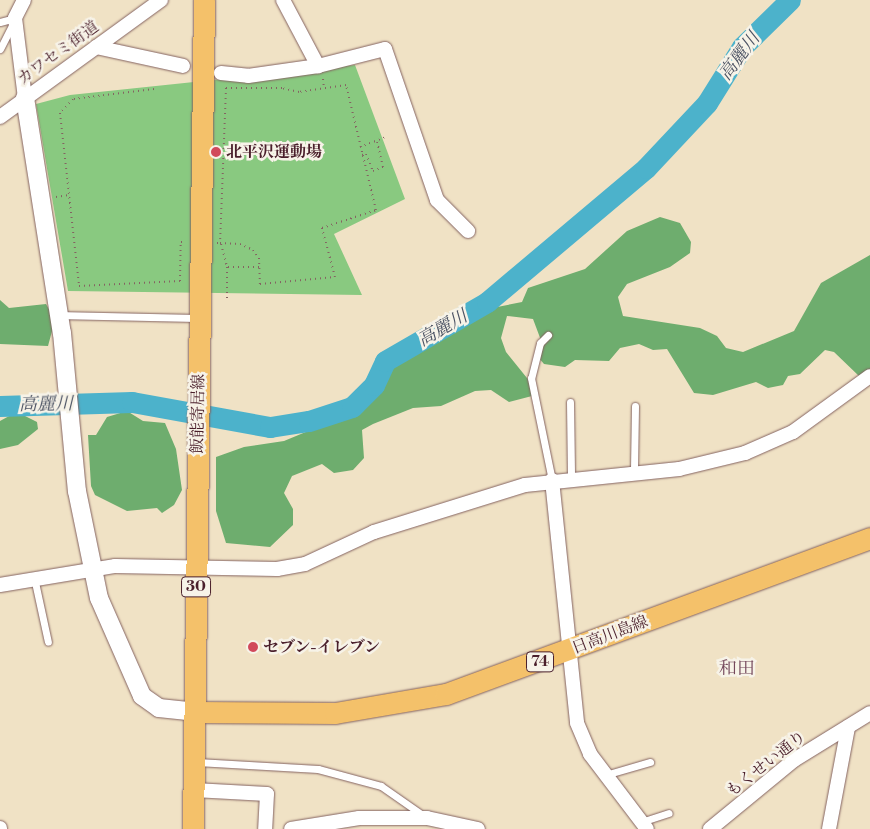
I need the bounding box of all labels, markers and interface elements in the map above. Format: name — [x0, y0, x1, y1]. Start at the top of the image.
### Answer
street label: カワセミ街道 — [14, 17, 102, 89]
water label: 高麗川 — [715, 29, 765, 85]
place label: 北平沢運動場 — [226, 142, 322, 162]
marker: 北平沢運動場 — [210, 146, 222, 158]
water label: 高麗川 — [414, 306, 472, 352]
street label: 飯能寄居線 — [188, 374, 208, 454]
water label: 高麗川 — [19, 394, 73, 416]
road number: 30 — [181, 574, 211, 600]
street label: 日高川島線 — [569, 612, 651, 658]
place label: セブン-イレブン — [263, 637, 381, 657]
marker: セブン-イレブン — [247, 641, 259, 653]
road number: 74 — [525, 650, 555, 674]
district label: 和田 — [719, 658, 755, 680]
street label: もくせい通り — [722, 727, 810, 801]

